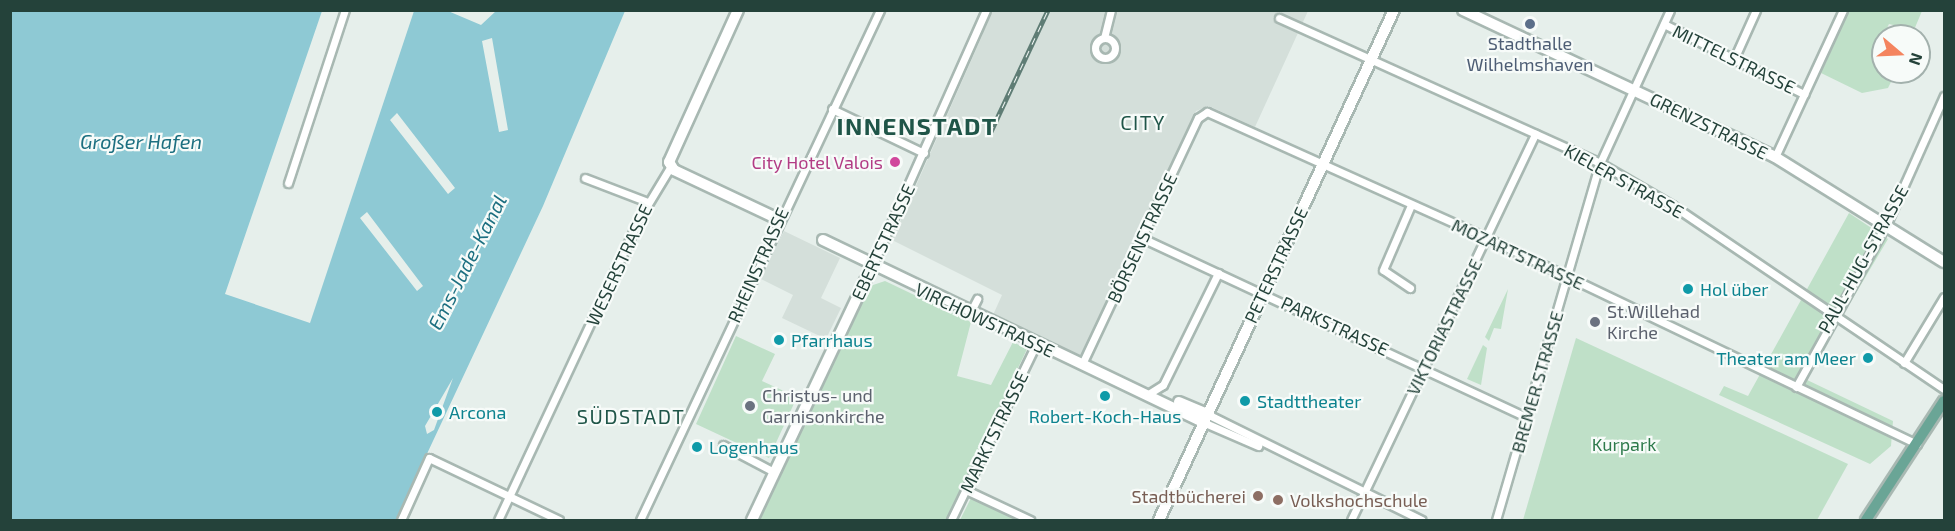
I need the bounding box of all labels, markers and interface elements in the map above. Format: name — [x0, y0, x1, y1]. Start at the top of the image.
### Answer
marker: Stadthalle Wilhelmshaven — [1523, 17, 1537, 31]
street label: MITTELSTRASSE — [1669, 20, 1799, 98]
north arrow — [1871, 24, 1931, 84]
place label: Stadthalle Wilhelmshaven — [1466, 33, 1594, 76]
text: N — [1906, 51, 1927, 68]
street label: GRENZSTRASSE — [1647, 88, 1771, 164]
district label: CITY — [1120, 110, 1166, 134]
district label: INNENSTADT — [836, 112, 998, 140]
water label: Großer Hafen — [80, 129, 202, 153]
street label: KIELER STRASSE — [1561, 139, 1687, 223]
place label: City Hotel Valois — [750, 151, 883, 173]
marker: City Hotel Valois — [888, 155, 902, 169]
street label: BÖRSENSTRASSE — [1103, 170, 1181, 306]
street label: EBERTSTRASSE — [847, 180, 919, 304]
street label: PAUL-HUG-STRASSE — [1813, 181, 1913, 337]
water label: Ems-Jade-Kanal — [423, 191, 511, 333]
street label: WESERSTRASSE — [581, 201, 657, 329]
street label: RHEINSTRASSE — [723, 204, 793, 326]
street label: PETERSTRASSE — [1240, 204, 1312, 326]
street label: MOZARTSTRASSE — [1448, 214, 1588, 294]
street label: VIKTORIASTRASSE — [1402, 255, 1486, 399]
street label: VIRCHOWSTRASSE — [912, 278, 1058, 362]
place label: Hol über — [1700, 278, 1769, 300]
marker: Hol über — [1681, 282, 1695, 296]
street label: PARKSTRASSE — [1278, 292, 1392, 360]
place label: St.Willehad Kirche — [1607, 301, 1700, 344]
street label: BREMER STRASSE — [1506, 309, 1568, 455]
marker: St.Willehad Kirche — [1588, 315, 1602, 329]
place label: Pfarrhaus — [791, 329, 873, 351]
marker: Pfarrhaus — [772, 333, 786, 347]
place label: Theater am Meer — [1716, 347, 1856, 369]
marker: Theater am Meer — [1861, 351, 1875, 365]
street label: MARKTSTRASSE — [955, 368, 1033, 496]
place label: Christus- und Garnisonkirche — [762, 385, 885, 428]
marker: Robert-Koch-Haus — [1098, 389, 1112, 403]
place label: Stadttheater — [1257, 390, 1362, 412]
marker: Stadttheater — [1238, 394, 1252, 408]
marker: Christus- und Garnisonkirche — [743, 399, 757, 413]
place label: Arcona — [449, 401, 506, 423]
district label: SÜDSTADT — [577, 404, 685, 428]
marker: Arcona — [430, 405, 444, 419]
place label: Robert-Koch-Haus — [1029, 405, 1181, 427]
park label: Kurpark — [1592, 433, 1656, 455]
place label: Logenhaus — [709, 436, 798, 458]
marker: Logenhaus — [690, 440, 704, 454]
place label: Stadtbücherei — [1132, 485, 1246, 507]
marker: Stadtbücherei — [1251, 489, 1265, 503]
place label: Volkshochschule — [1290, 489, 1428, 511]
marker: Volkshochschule — [1271, 493, 1285, 507]

